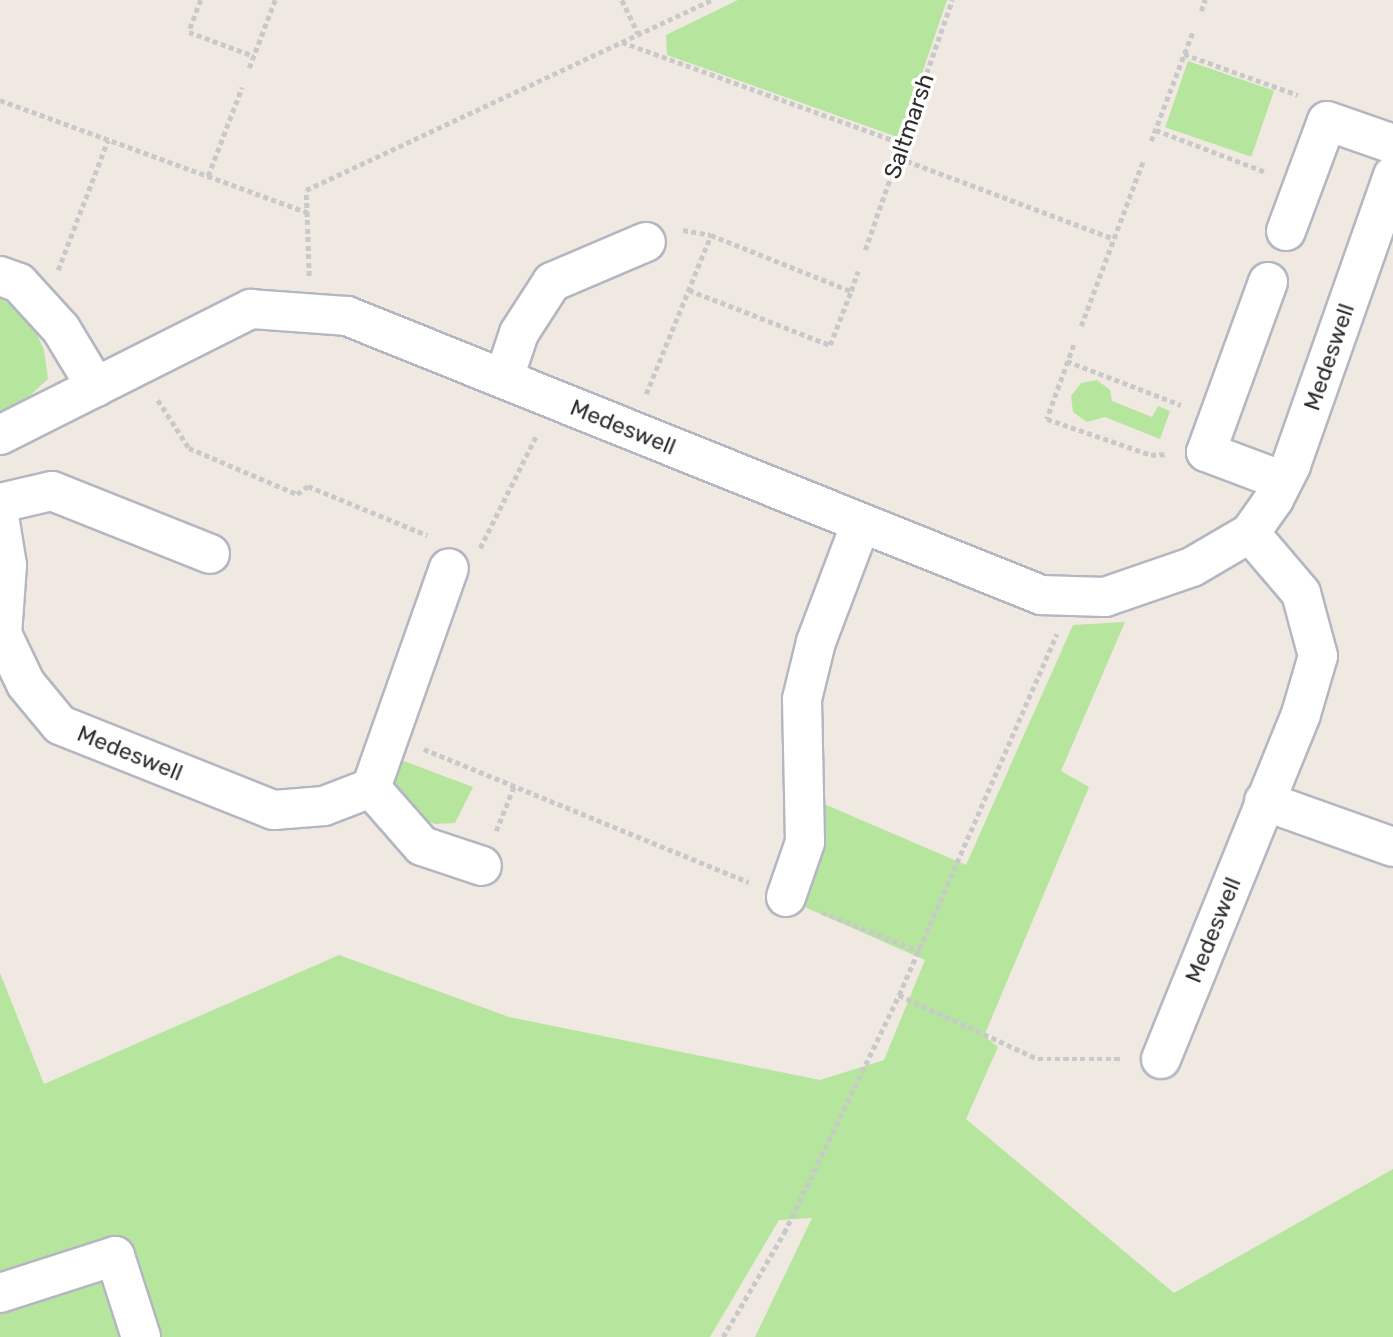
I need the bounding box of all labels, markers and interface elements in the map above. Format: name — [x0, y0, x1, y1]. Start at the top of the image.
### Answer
street label: Saltmarsh — [878, 70, 940, 182]
street label: Medeswell — [1298, 300, 1360, 414]
street label: Medeswell — [566, 393, 680, 461]
street label: Medeswell — [73, 719, 187, 787]
street label: Medeswell — [1179, 873, 1247, 987]

